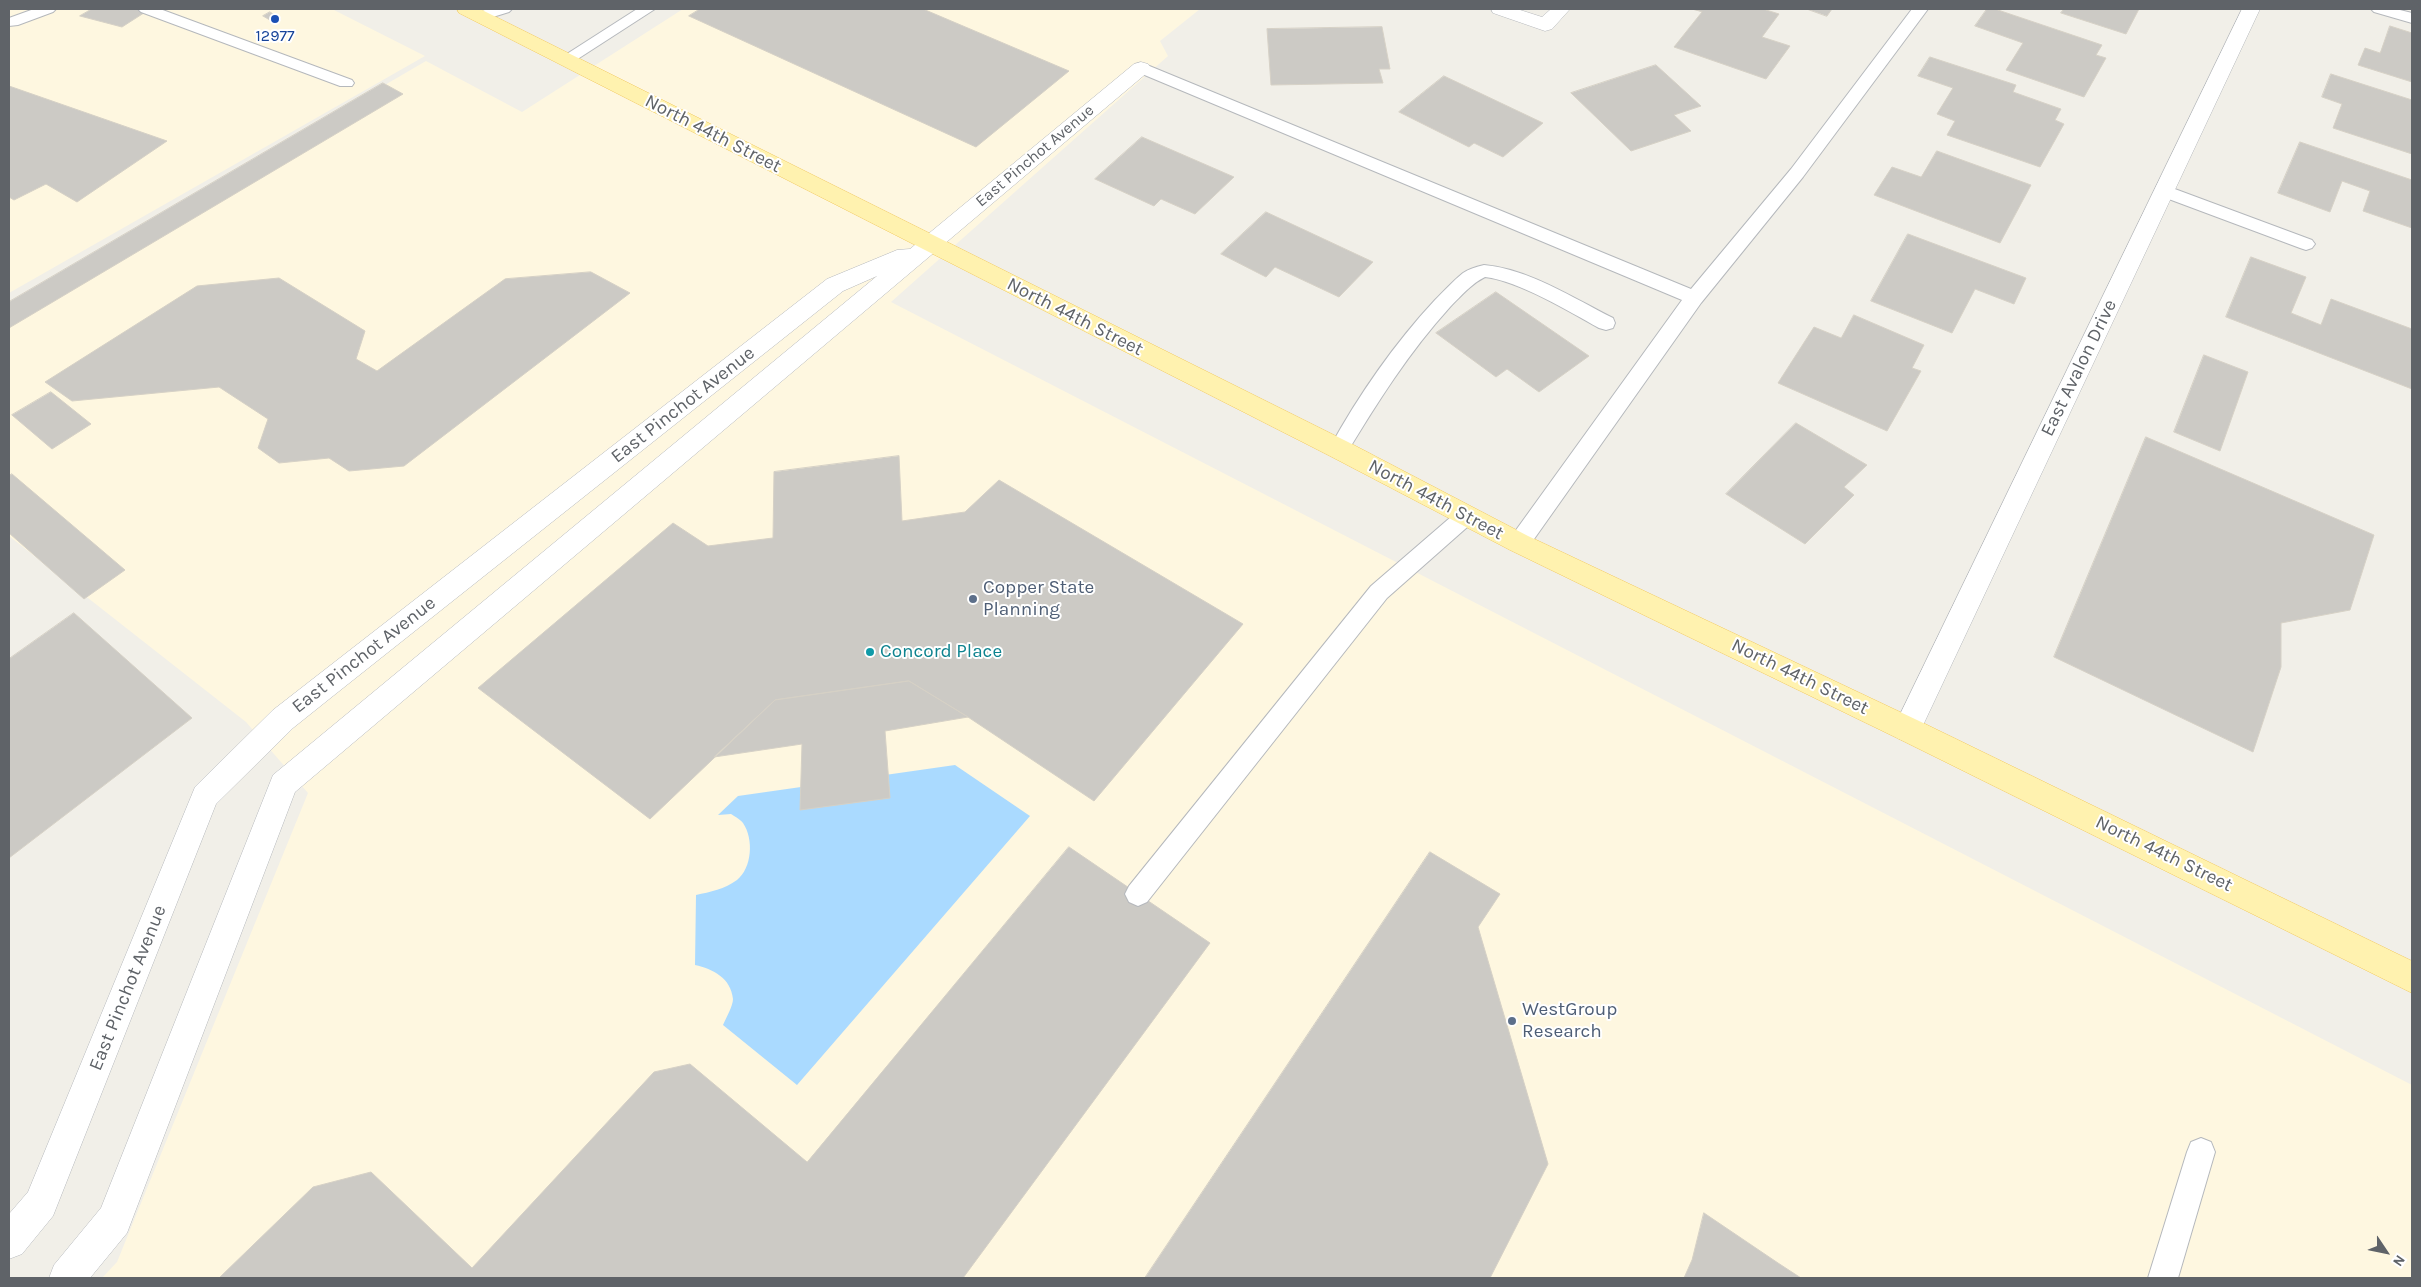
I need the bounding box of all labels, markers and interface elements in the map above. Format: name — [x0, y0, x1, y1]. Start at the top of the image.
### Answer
marker: 12977 — [269, 13, 281, 25]
place label: 12977 — [256, 26, 294, 46]
street label: North 44th Street — [641, 90, 785, 178]
street label: East Pinchot Avenue — [972, 101, 1098, 211]
street label: North 44th Street — [1003, 273, 1147, 361]
street label: East Avalon Drive — [2036, 296, 2122, 440]
street label: East Pinchot Avenue — [607, 342, 759, 468]
street label: North 44th Street — [1364, 455, 1508, 545]
place label: Copper State Planning — [983, 577, 1094, 621]
street label: East Pinchot Avenue — [288, 592, 440, 718]
marker: Copper State Planning — [967, 593, 979, 605]
street label: North 44th Street — [1728, 634, 1872, 720]
place label: Concord Place — [880, 641, 1002, 663]
marker: Concord Place — [864, 646, 876, 658]
street label: North 44th Street — [2092, 811, 2236, 897]
street label: East Pinchot Avenue — [84, 902, 172, 1074]
place label: WestGroup Research — [1522, 999, 1617, 1043]
marker: WestGroup Research — [1506, 1015, 1518, 1027]
north arrow — [2361, 1227, 2411, 1277]
text: N — [2389, 1252, 2409, 1270]

